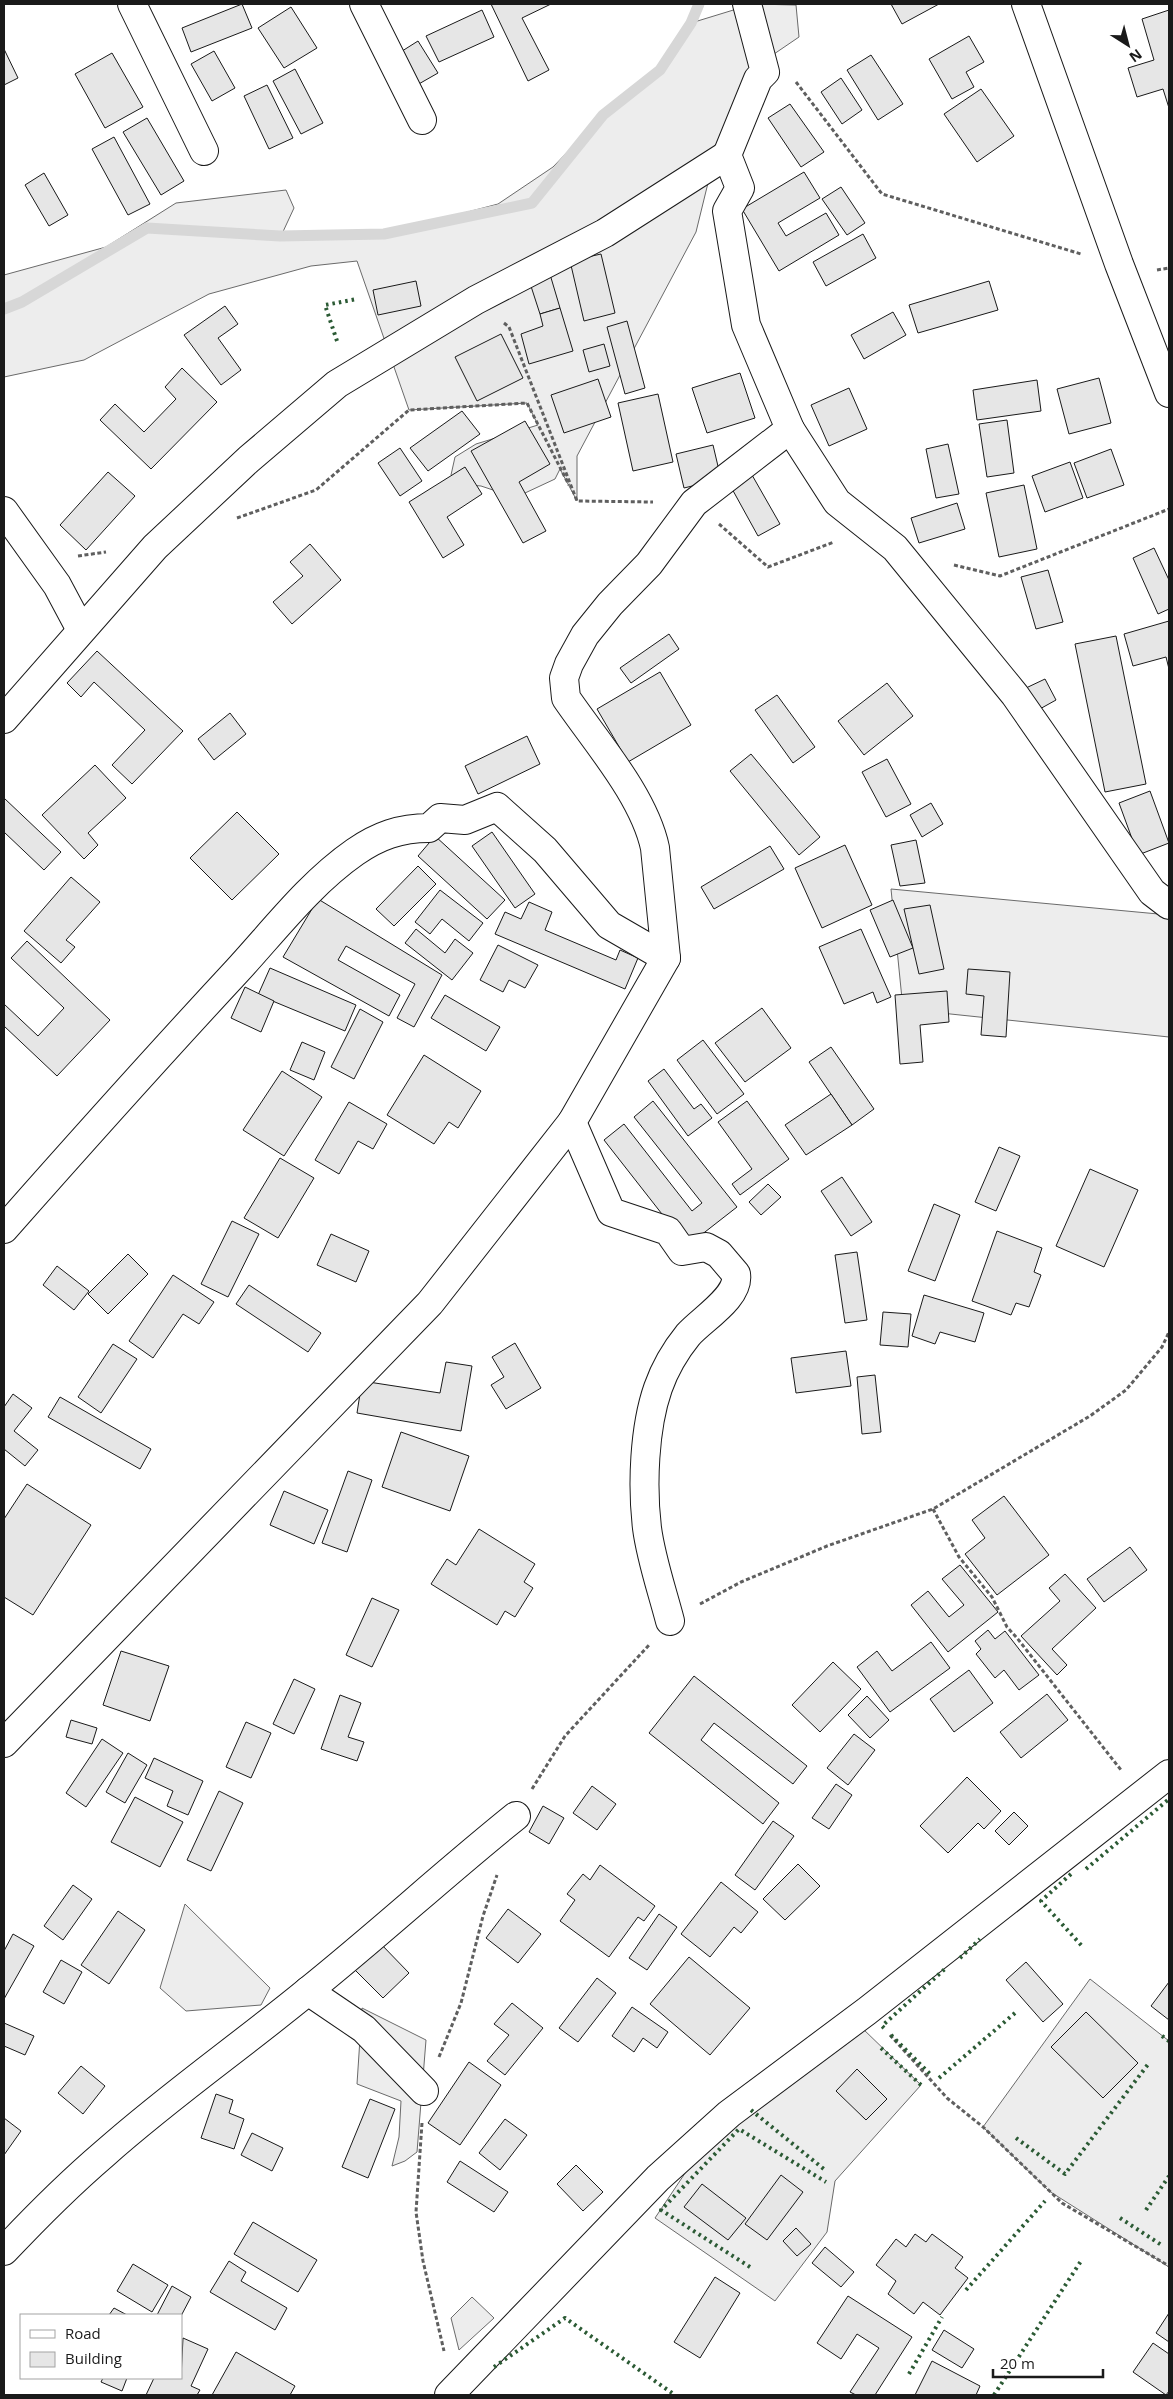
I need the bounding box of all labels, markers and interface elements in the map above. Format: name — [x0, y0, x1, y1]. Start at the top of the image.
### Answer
north arrow — [1103, 20, 1153, 70]
text: N — [1126, 45, 1146, 67]
legend — [20, 2314, 182, 2379]
text: Road — [65, 2323, 101, 2343]
scale bar — [993, 2346, 1103, 2378]
text: Building — [65, 2348, 122, 2368]
text: 20 m — [1000, 2353, 1035, 2373]

